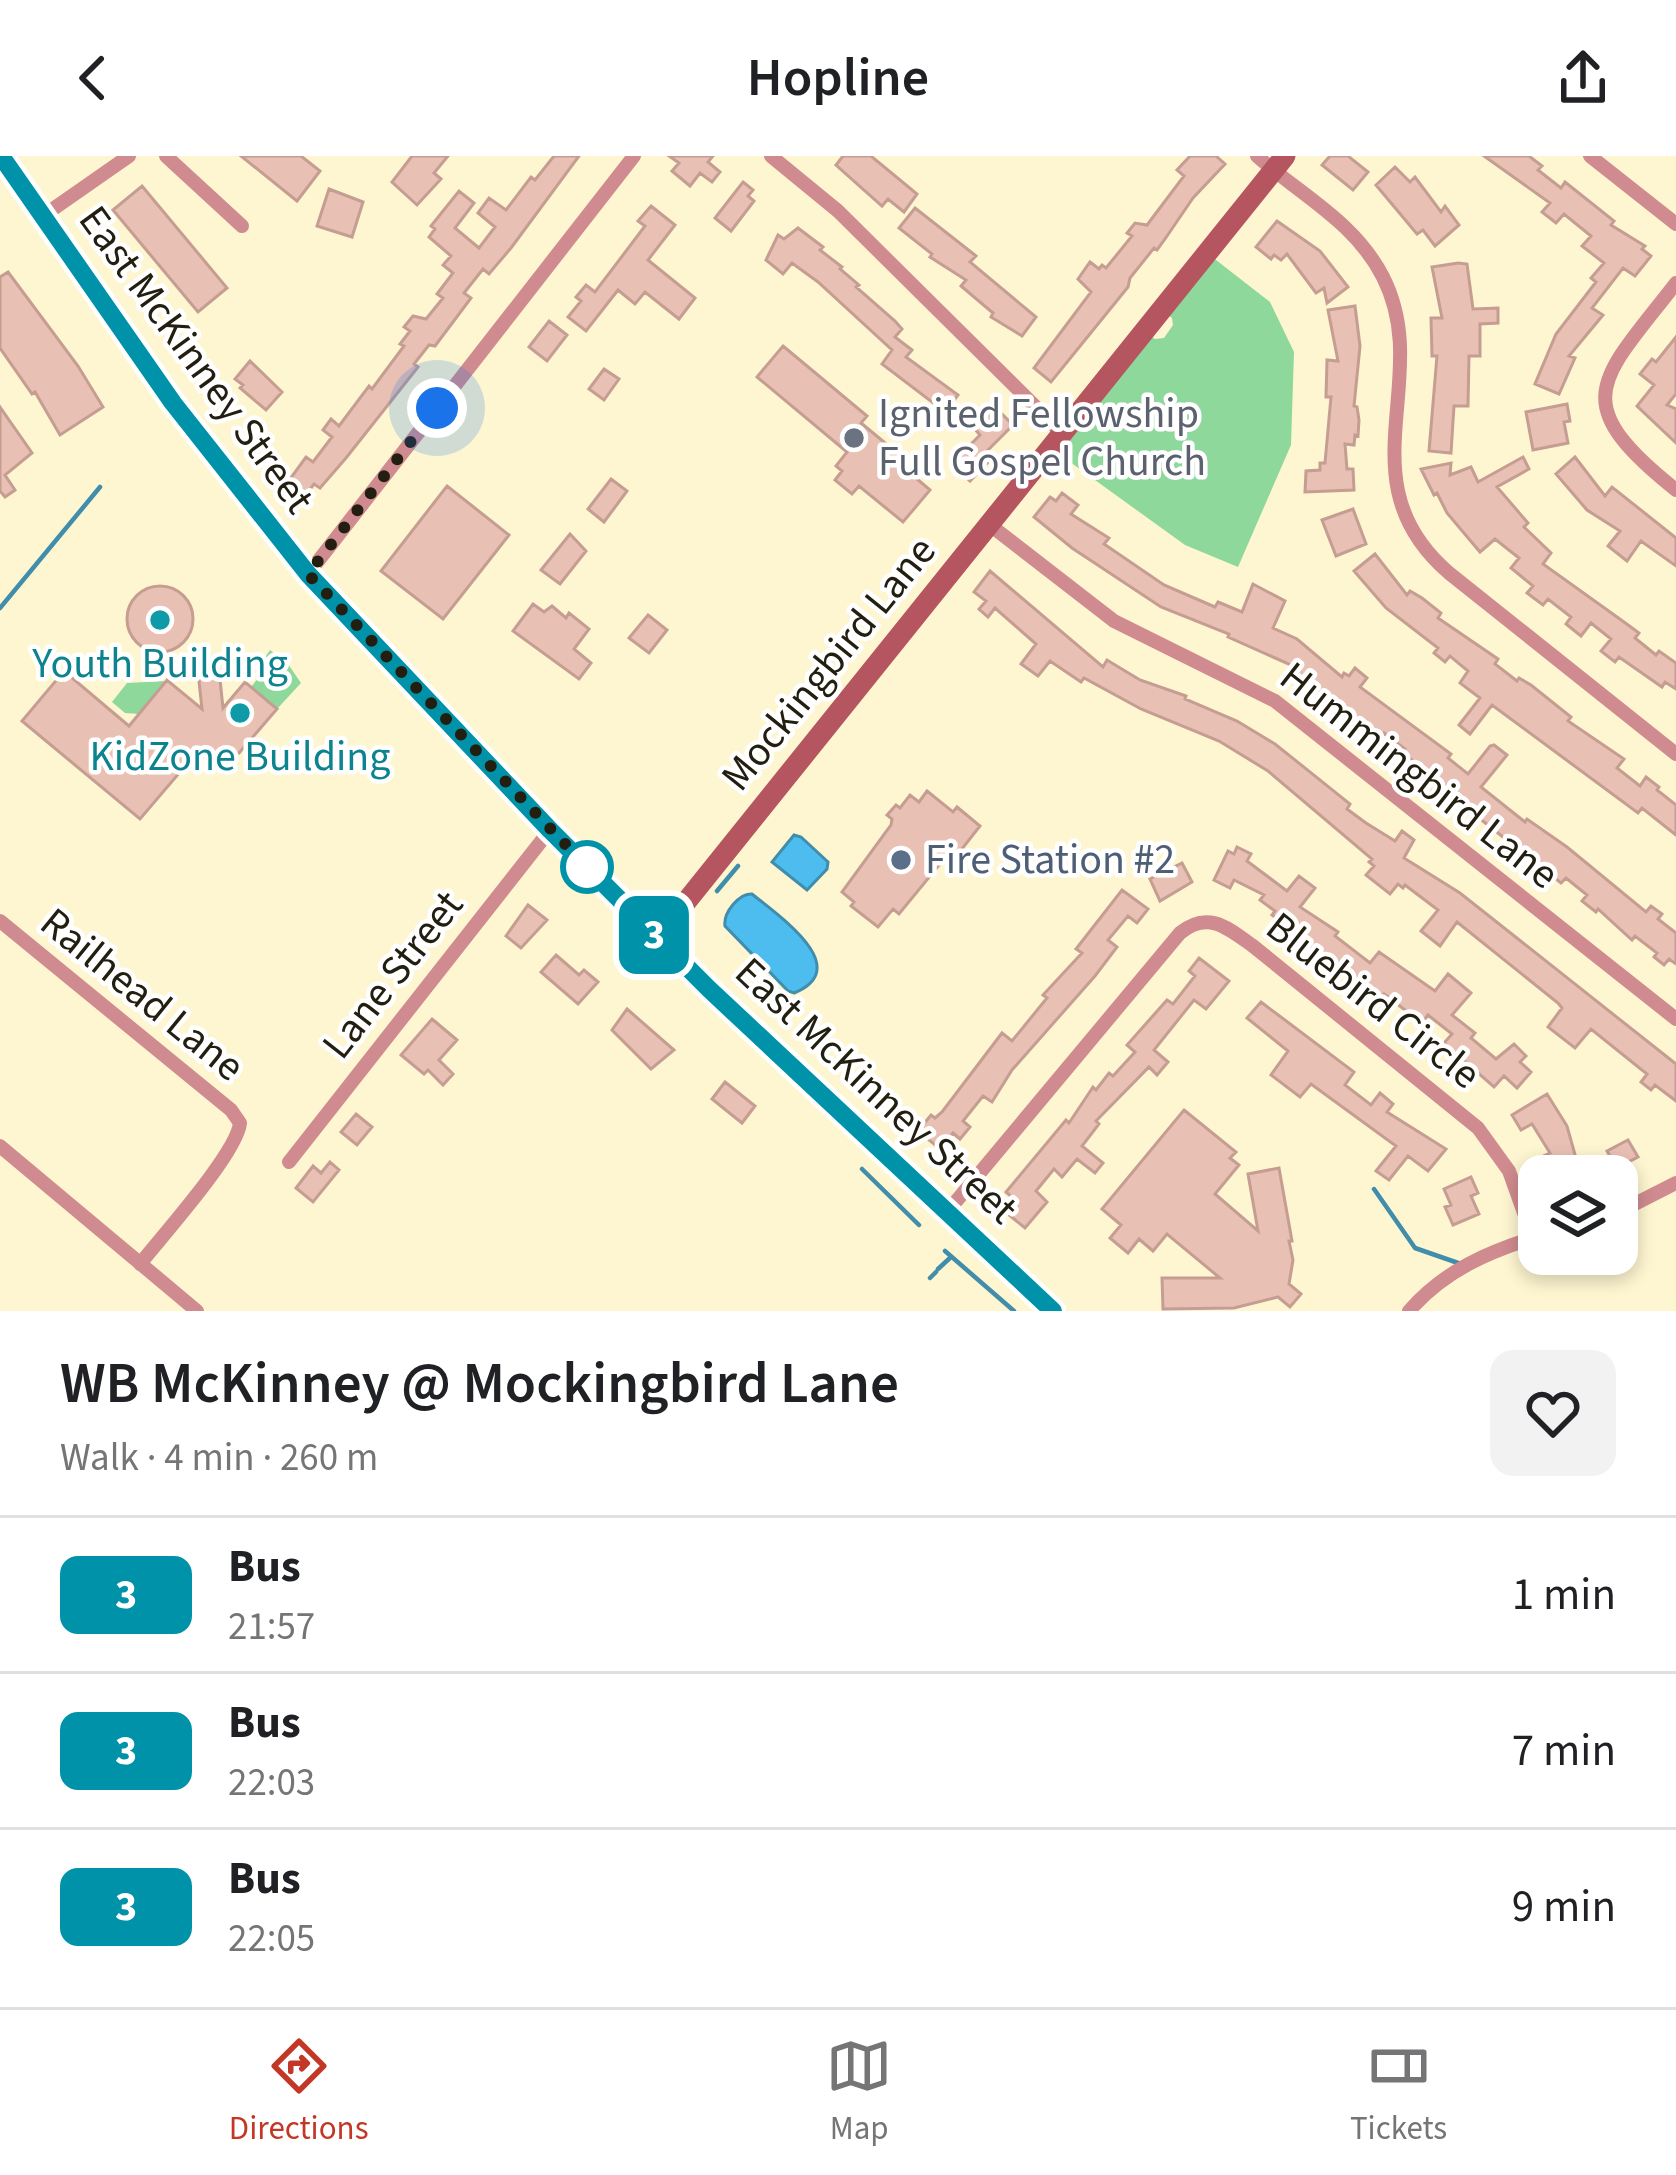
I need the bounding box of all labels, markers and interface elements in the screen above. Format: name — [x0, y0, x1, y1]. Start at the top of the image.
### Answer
text: Hopline — [747, 40, 929, 117]
icon: back — [60, 45, 126, 111]
icon: share — [1550, 45, 1616, 111]
street label: East McKinney Street — [64, 194, 328, 526]
your location — [407, 378, 467, 438]
place label: Ignited Fellowship Full Gospel Church — [878, 384, 1206, 492]
marker: Ignited Fellowship Full Gospel Church — [841, 425, 867, 451]
street label: Mockingbird Lane — [707, 524, 951, 804]
marker: Youth Building — [147, 607, 173, 633]
place label: Youth Building — [31, 634, 288, 694]
street label: Hummingbird Lane — [1267, 648, 1571, 904]
marker: KidZone Building — [227, 700, 253, 726]
place label: KidZone Building — [89, 727, 391, 787]
place label: Fire Station #2 — [925, 830, 1175, 890]
unlabelled marker — [562, 842, 612, 892]
marker: Fire Station #2 — [888, 847, 914, 873]
street label: Lane Street — [308, 878, 478, 1072]
street label: Railhead Lane — [27, 894, 257, 1096]
line badge: 3 — [615, 896, 693, 974]
street label: Bluebird Circle — [1253, 898, 1493, 1104]
text: 3 — [643, 905, 665, 965]
street label: East McKinney Street — [721, 944, 1031, 1238]
map controls — [1518, 1155, 1638, 1275]
button: layers — [1518, 1155, 1638, 1275]
text: WB McKinney @ Mockingbird Lane — [60, 1344, 899, 1425]
button: heart — [1490, 1350, 1616, 1476]
text: Walk · 4 min · 260 m — [60, 1430, 378, 1486]
text: Bus — [228, 1535, 301, 1599]
text: 1 min — [1512, 1563, 1616, 1627]
text: 3 — [115, 1565, 137, 1625]
text: 21:57 — [228, 1599, 315, 1655]
text: Bus — [228, 1691, 301, 1755]
text: 7 min — [1512, 1719, 1616, 1783]
text: 3 — [115, 1721, 137, 1781]
text: 22:03 — [228, 1755, 315, 1811]
text: Bus — [228, 1847, 301, 1911]
text: 9 min — [1512, 1875, 1616, 1939]
text: 3 — [115, 1877, 137, 1937]
text: 22:05 — [228, 1911, 315, 1967]
tab: Directions — [229, 2033, 369, 2152]
tab: Map — [826, 2033, 892, 2152]
tab: Tickets — [1350, 2033, 1447, 2152]

